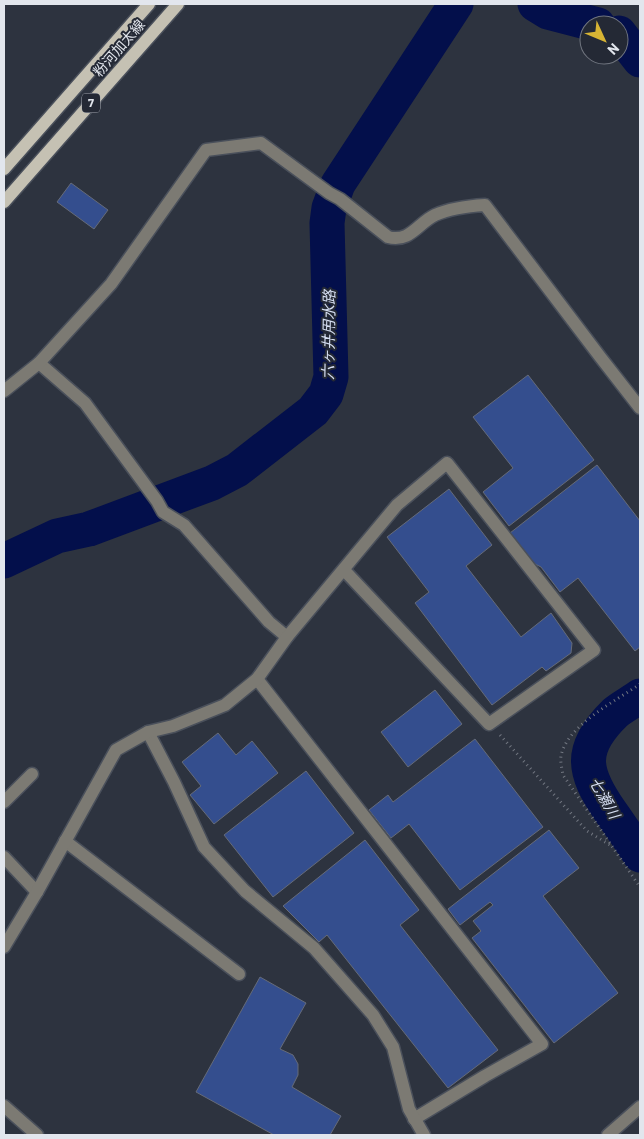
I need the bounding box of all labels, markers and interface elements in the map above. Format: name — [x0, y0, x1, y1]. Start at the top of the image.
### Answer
north arrow — [579, 15, 629, 65]
street label: 粉河加太線 — [89, 16, 148, 80]
text: N — [604, 40, 623, 59]
road number: 7 — [82, 94, 100, 112]
water label: 六ヶ井用水路 — [318, 288, 338, 380]
water label: 七瀬川 — [586, 774, 625, 823]

